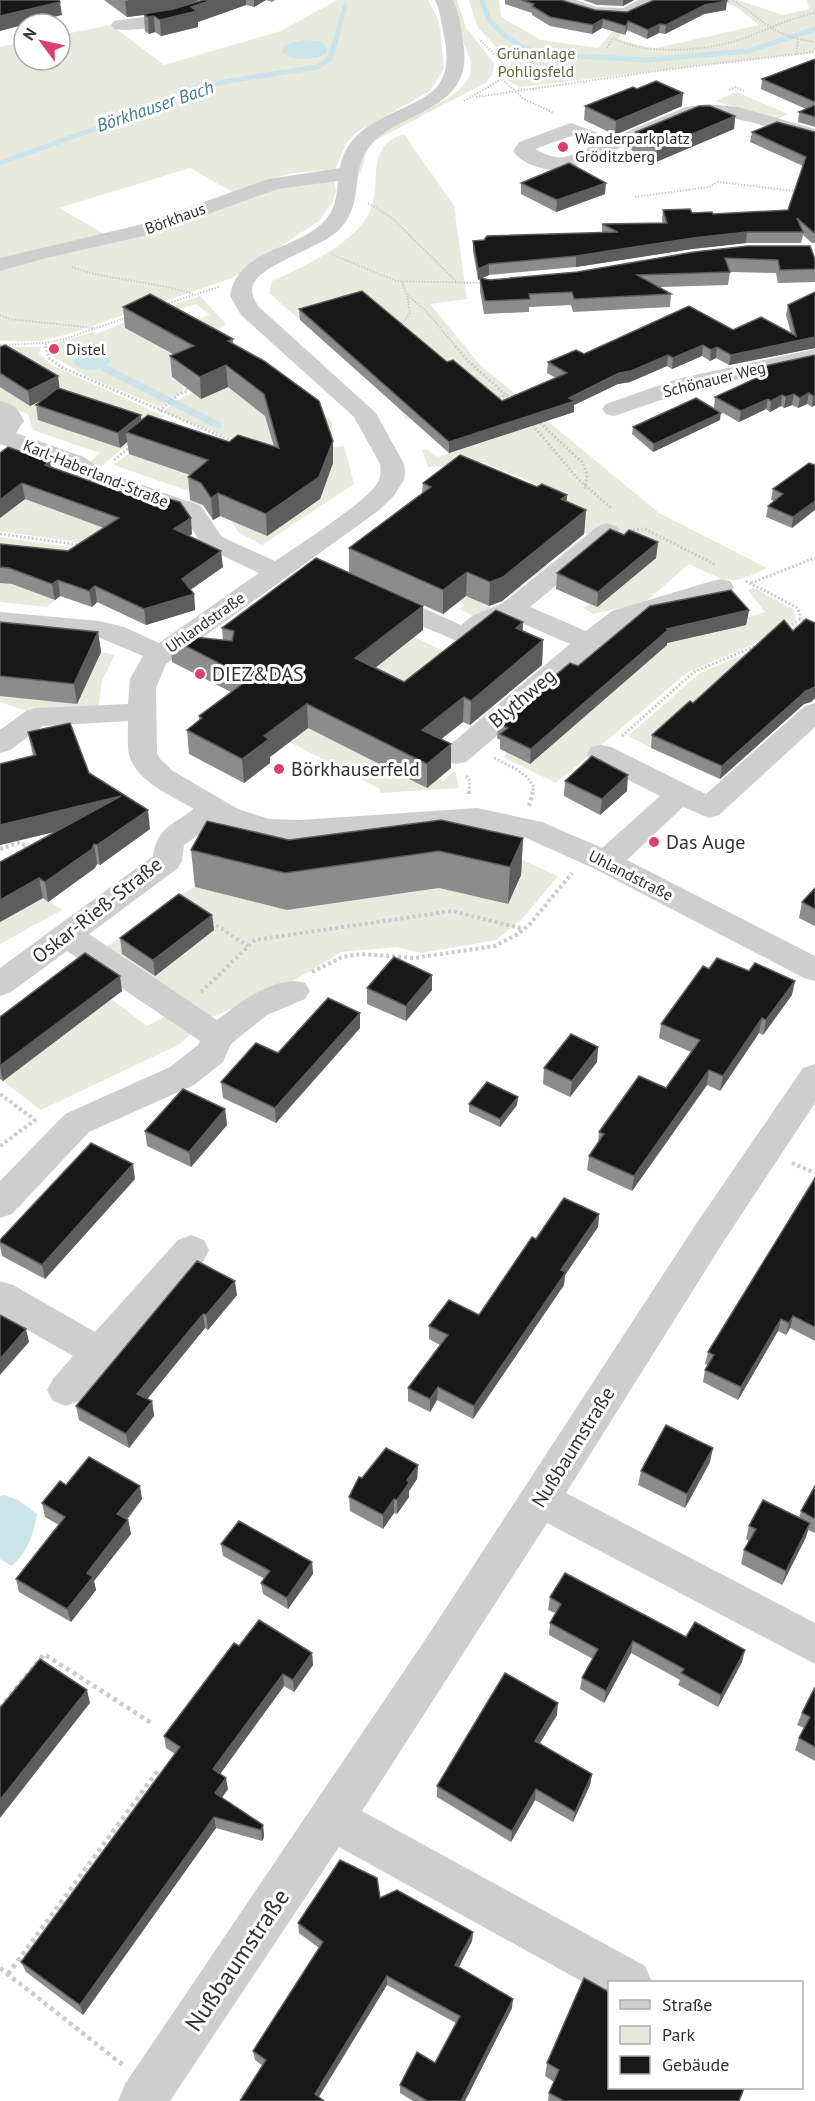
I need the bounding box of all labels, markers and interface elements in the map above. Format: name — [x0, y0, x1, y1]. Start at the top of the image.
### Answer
north arrow — [12, 12, 72, 72]
text: N — [18, 24, 41, 44]
park label: Grünanlage Pohligsfeld — [497, 43, 575, 81]
water label: Börkhauser Bach — [93, 75, 217, 137]
place label: Wanderparkplatz Gröditzberg — [575, 128, 690, 166]
marker: Wanderparkplatz Gröditzberg — [556, 140, 570, 154]
street label: Börkhaus — [142, 198, 208, 238]
place label: Distel — [66, 339, 106, 359]
marker: Distel — [47, 342, 61, 356]
street label: Schönauer Weg — [661, 357, 767, 401]
street label: Karl-Haberland-Straße — [21, 435, 171, 511]
street label: Uhlandstraße — [161, 587, 249, 657]
place label: DIEZ&DAS — [212, 661, 304, 687]
street label: Blythweg — [483, 662, 561, 734]
marker: DIEZ&DAS — [193, 667, 207, 681]
place label: Börkhauserfeld — [291, 756, 420, 782]
marker: Börkhauserfeld — [272, 762, 286, 776]
place label: Das Auge — [666, 829, 746, 855]
marker: Das Auge — [647, 835, 661, 849]
street label: Uhlandstraße — [585, 845, 677, 905]
street label: Oskar-Rieß-Straße — [27, 851, 167, 969]
street label: Nußbaumstraße — [525, 1382, 621, 1512]
street label: Nußbaumstraße — [178, 1883, 296, 2037]
legend — [608, 1981, 803, 2089]
text: Straße — [662, 1993, 713, 2016]
text: Park — [662, 2023, 695, 2046]
text: Gebäude — [662, 2053, 729, 2076]

